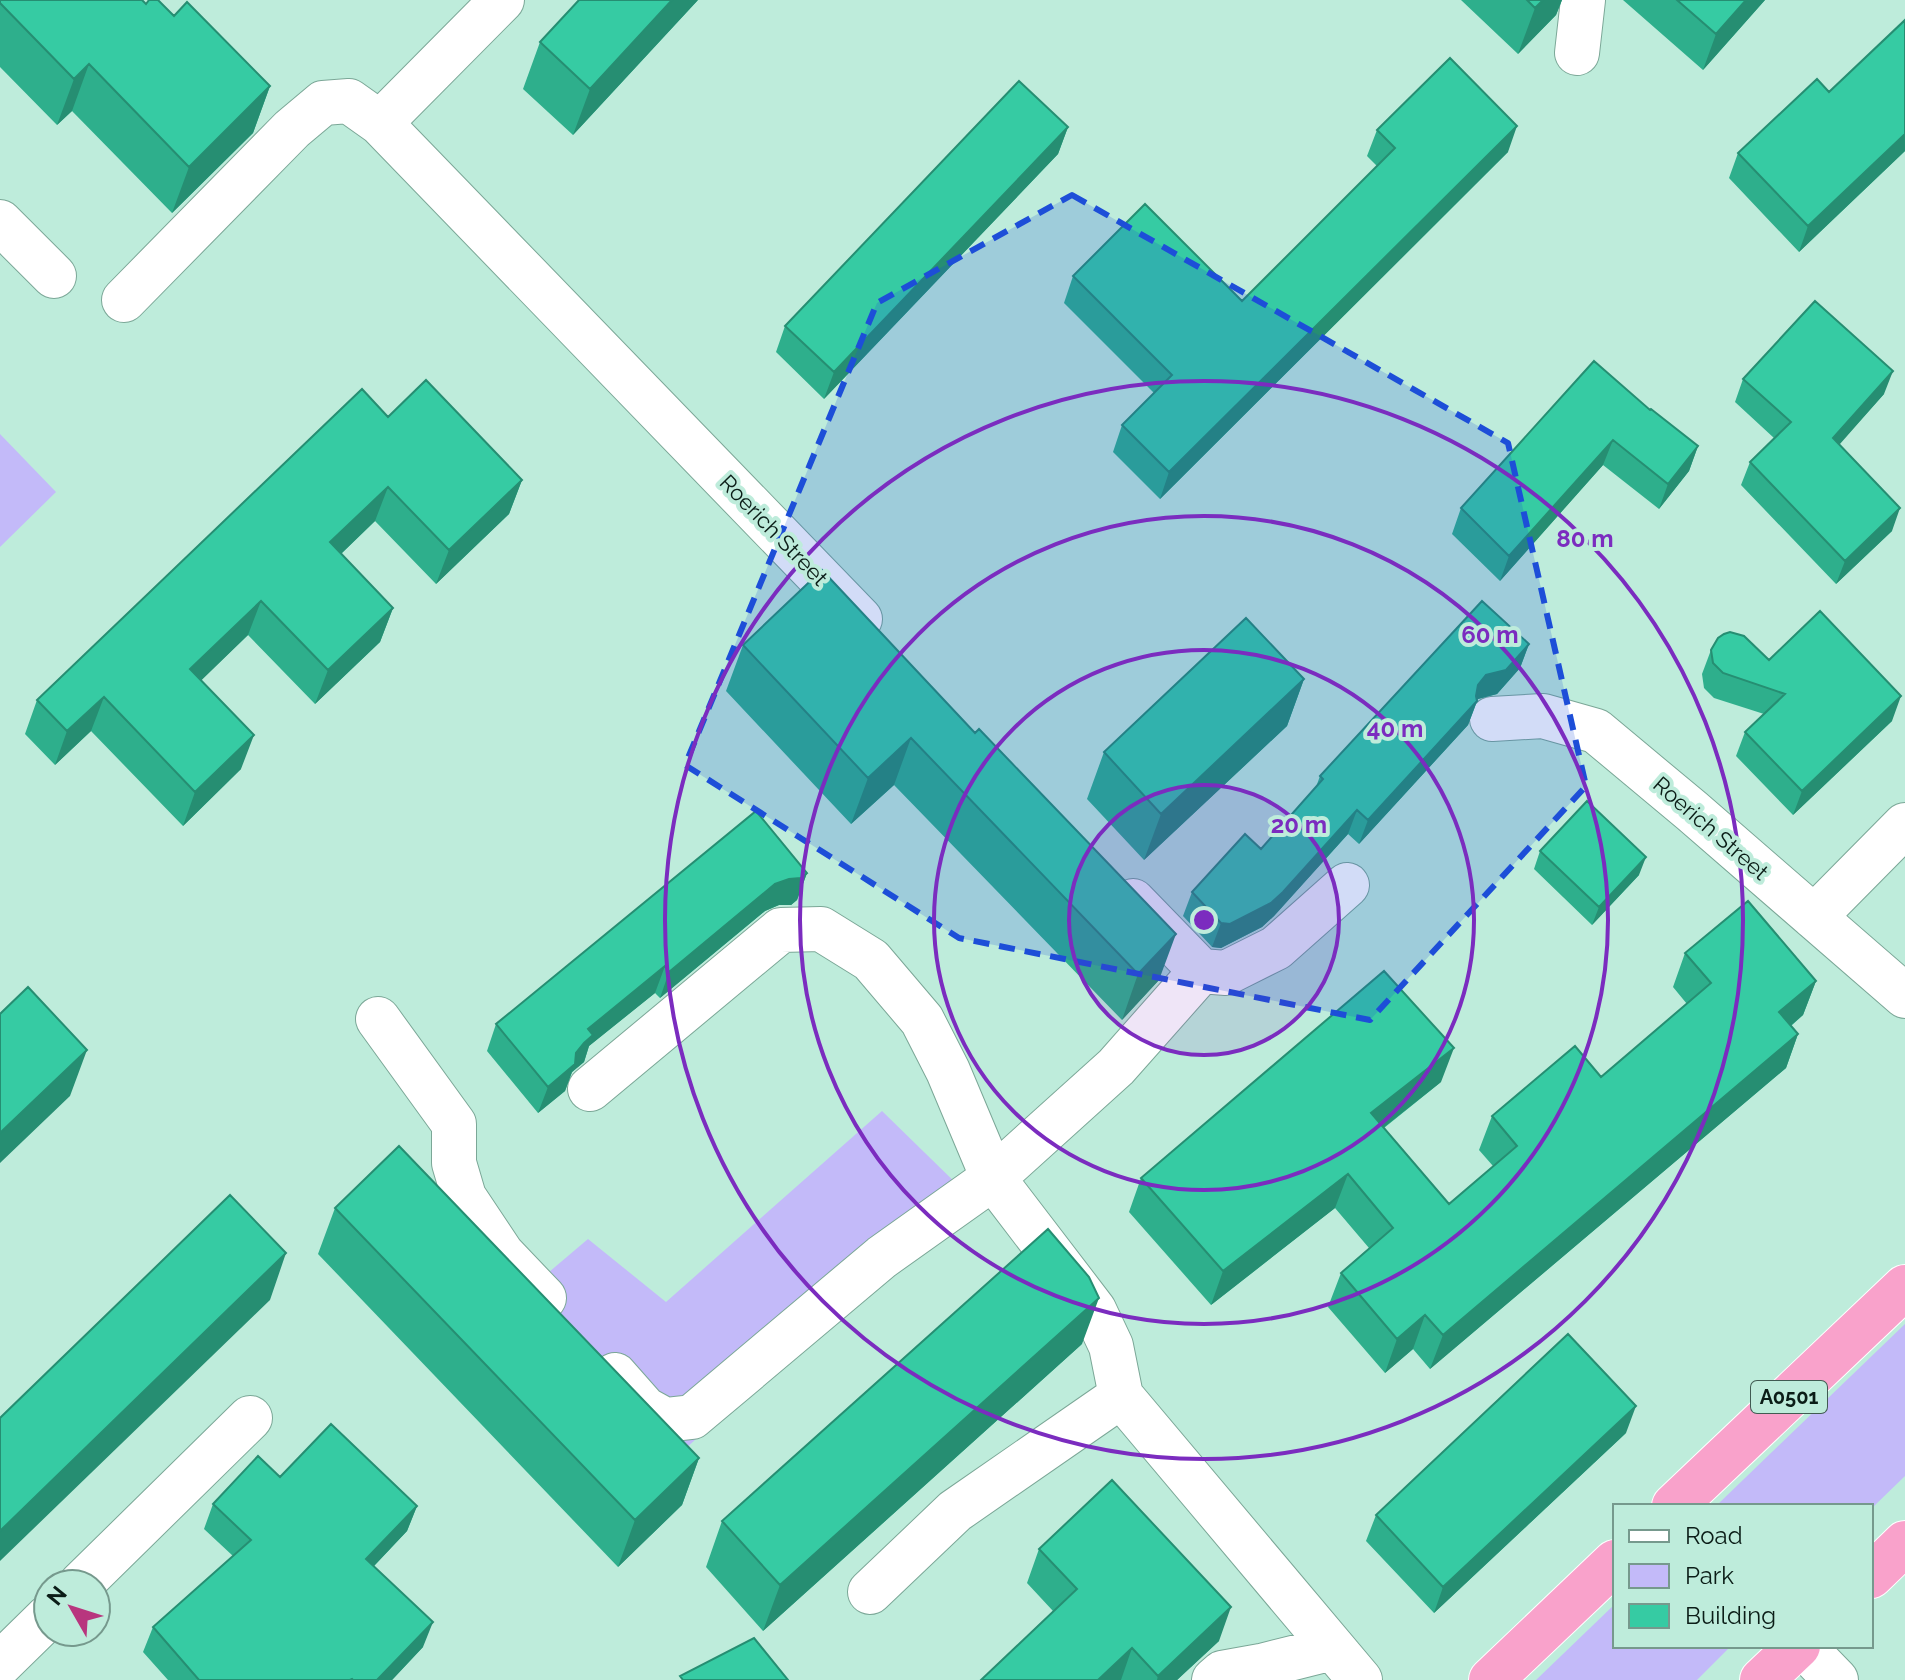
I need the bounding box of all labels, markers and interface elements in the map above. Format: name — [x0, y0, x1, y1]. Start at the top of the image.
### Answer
street label: Roerich Street — [715, 469, 834, 591]
text: 80 m — [1556, 524, 1614, 553]
text: 60 m — [1461, 620, 1519, 649]
text: 40 m — [1367, 714, 1423, 743]
street label: Roerich Street — [1648, 771, 1774, 885]
text: 20 m — [1271, 810, 1327, 839]
centre of rings — [1190, 906, 1218, 934]
road number: A0501 — [1751, 1381, 1827, 1413]
legend — [1613, 1504, 1873, 1648]
text: Road — [1685, 1521, 1743, 1550]
text: Park — [1685, 1561, 1734, 1590]
north arrow — [32, 1568, 112, 1648]
text: N — [41, 1581, 72, 1610]
text: Building — [1685, 1601, 1776, 1630]

